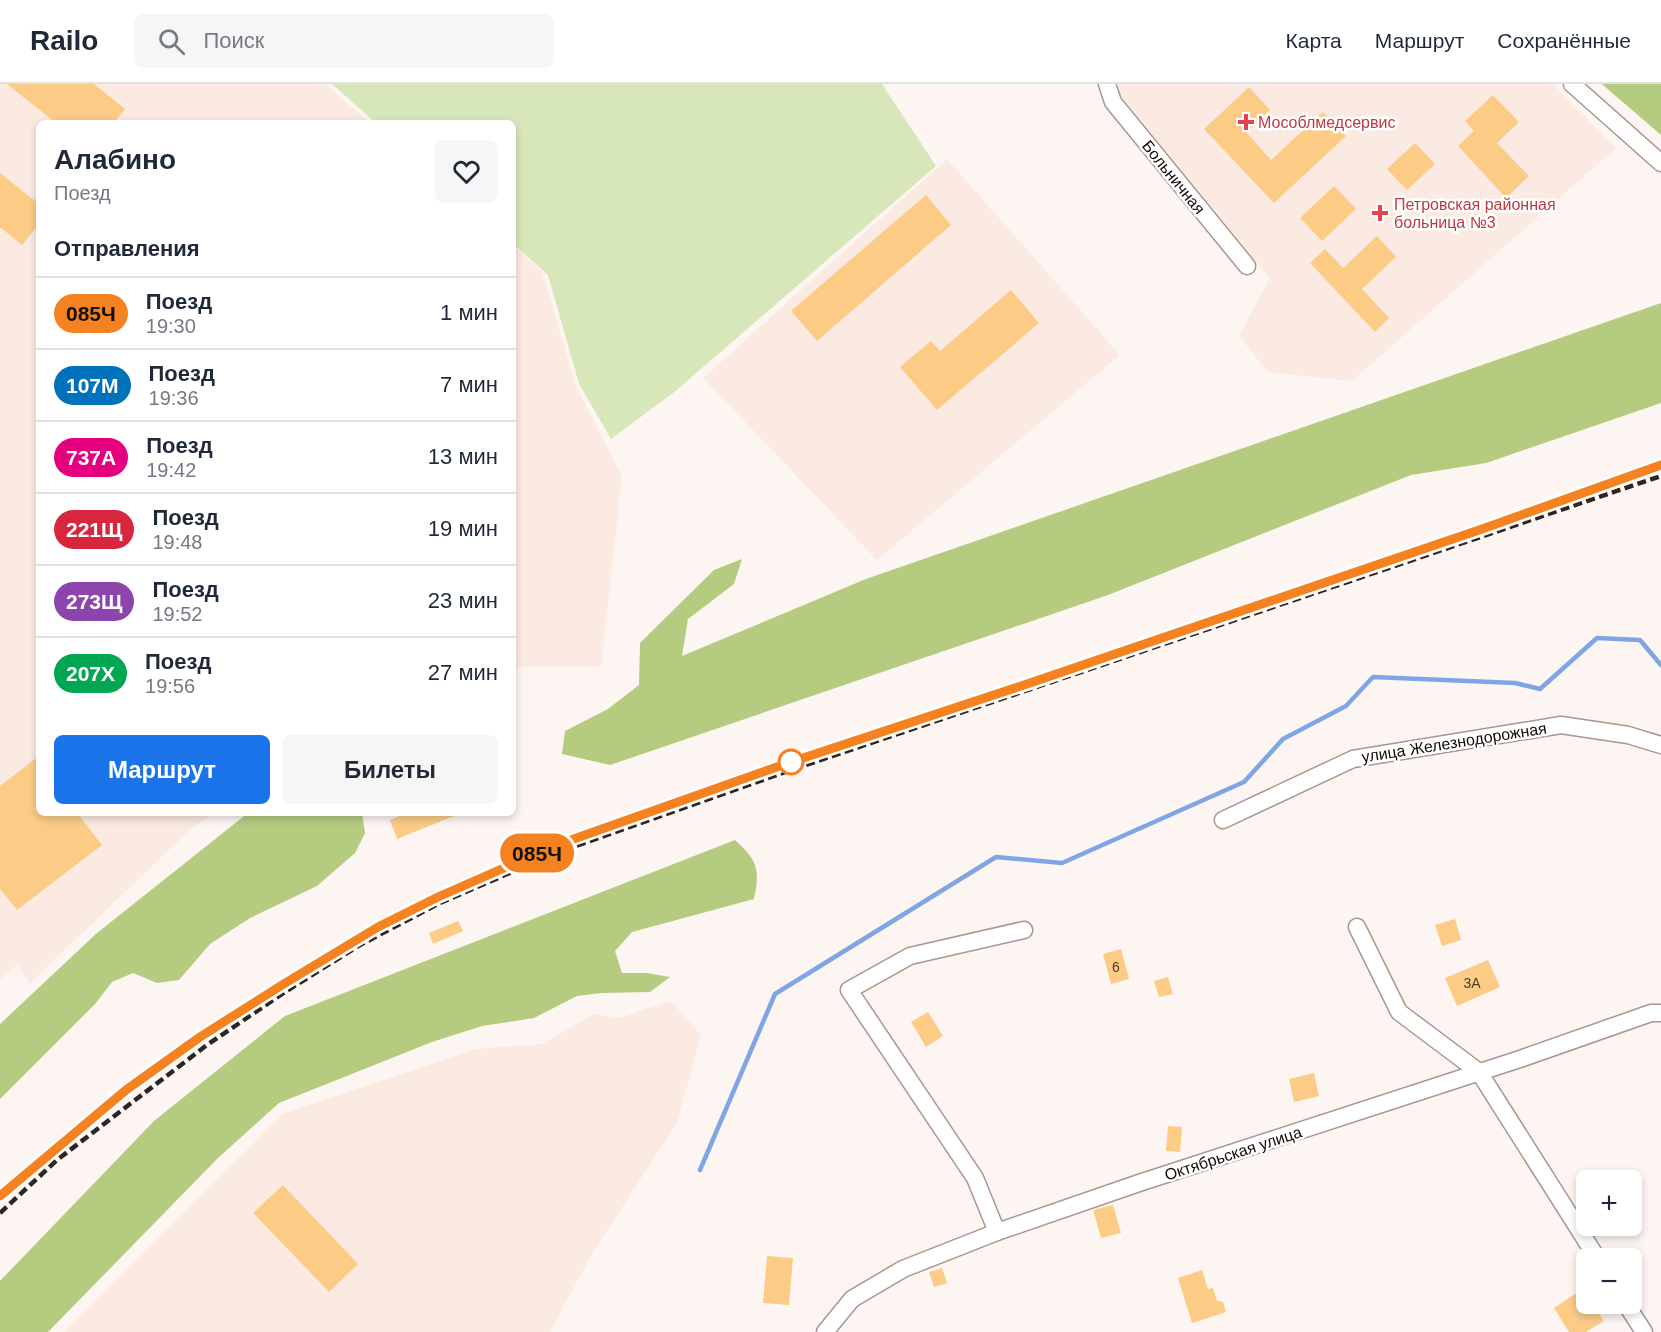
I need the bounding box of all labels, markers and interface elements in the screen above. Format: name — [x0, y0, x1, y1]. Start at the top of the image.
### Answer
search box — [134, 14, 554, 68]
text: Railo — [30, 25, 98, 56]
icon: search — [155, 25, 188, 58]
text: Поиск — [203, 28, 264, 53]
text: Карта — [1286, 29, 1342, 52]
text: Маршрут — [1375, 29, 1464, 52]
text: Сохранённые — [1497, 29, 1631, 52]
place label: Мособлмедсервис — [1258, 114, 1395, 131]
marker: Мособлмедсервис — [1239, 115, 1253, 129]
street label: Больничная — [1139, 137, 1208, 217]
button: heart — [435, 140, 498, 203]
text: Алабино — [54, 144, 176, 175]
text: Поезд — [54, 182, 111, 204]
place label: Петровская районная больница №3 — [1394, 196, 1556, 231]
marker: Петровская районная больница №3 — [1371, 204, 1389, 222]
text: Отправления — [54, 236, 200, 261]
text: Поезд — [146, 289, 212, 314]
text: 1 мин — [440, 300, 498, 325]
text: 085Ч — [66, 302, 116, 325]
text: 19:30 — [146, 315, 196, 337]
text: Поезд — [149, 361, 215, 386]
text: 7 мин — [440, 372, 498, 397]
text: 107М — [66, 374, 119, 397]
text: 19:36 — [149, 387, 199, 409]
text: Поезд — [146, 433, 213, 458]
text: 13 мин — [428, 444, 498, 469]
text: 737А — [66, 446, 116, 469]
text: 19:42 — [146, 459, 196, 481]
text: Поезд — [152, 505, 219, 530]
text: 19 мин — [428, 516, 498, 541]
text: 221Щ — [66, 518, 122, 541]
text: 19:48 — [152, 531, 203, 553]
text: Поезд — [152, 577, 219, 602]
text: 23 мин — [428, 588, 498, 613]
text: 273Щ — [66, 590, 122, 613]
text: 19:52 — [152, 603, 203, 625]
text: Поезд — [145, 649, 211, 674]
text: 27 мин — [428, 660, 498, 685]
text: 207Х — [66, 662, 115, 685]
text: 19:56 — [145, 675, 195, 697]
street label: улица Железнодорожная — [1360, 719, 1548, 766]
button: Маршрут — [54, 735, 270, 804]
button: Билеты — [282, 735, 498, 804]
unlabelled marker — [778, 749, 804, 775]
line badge: 085Ч — [495, 834, 579, 872]
text: 085Ч — [512, 842, 562, 865]
house number: 6 — [1112, 959, 1120, 975]
house number: 3А — [1463, 975, 1481, 991]
street label: Октябрьская улица — [1162, 1123, 1304, 1184]
map controls — [1576, 1170, 1642, 1314]
button: + — [1576, 1170, 1642, 1236]
button: − — [1576, 1248, 1642, 1314]

